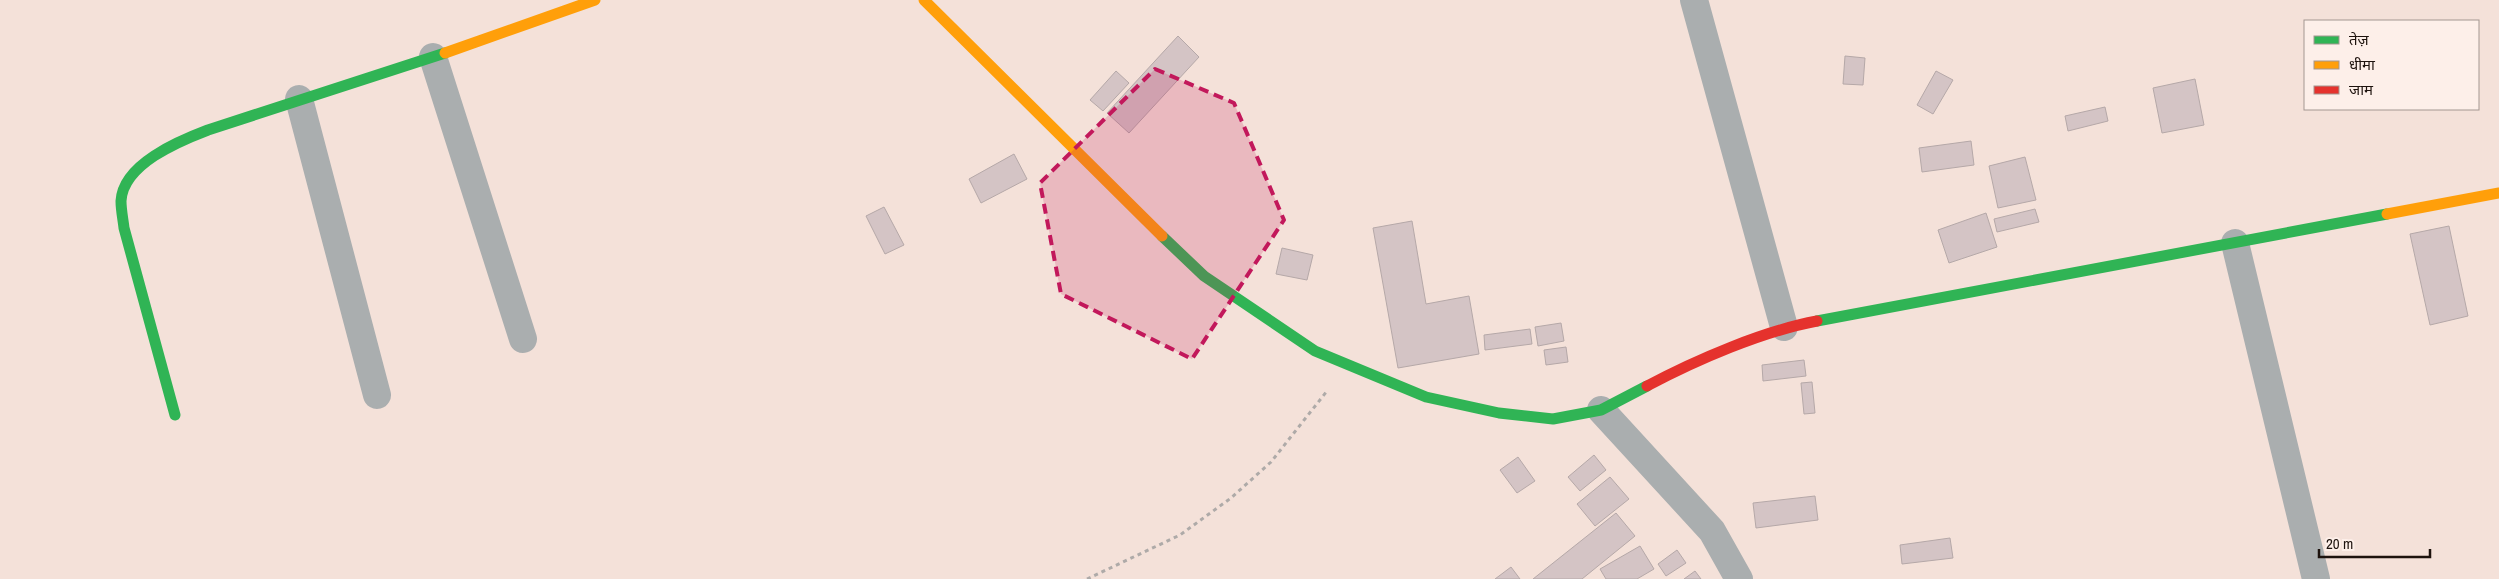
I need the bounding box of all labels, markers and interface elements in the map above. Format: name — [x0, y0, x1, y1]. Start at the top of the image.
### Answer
legend — [2304, 20, 2479, 110]
text: तेज़ — [2349, 29, 2370, 50]
text: धीमा — [2349, 54, 2376, 75]
text: जाम — [2349, 79, 2374, 100]
scale bar — [2319, 526, 2430, 558]
text: 20 m — [2326, 533, 2353, 554]

